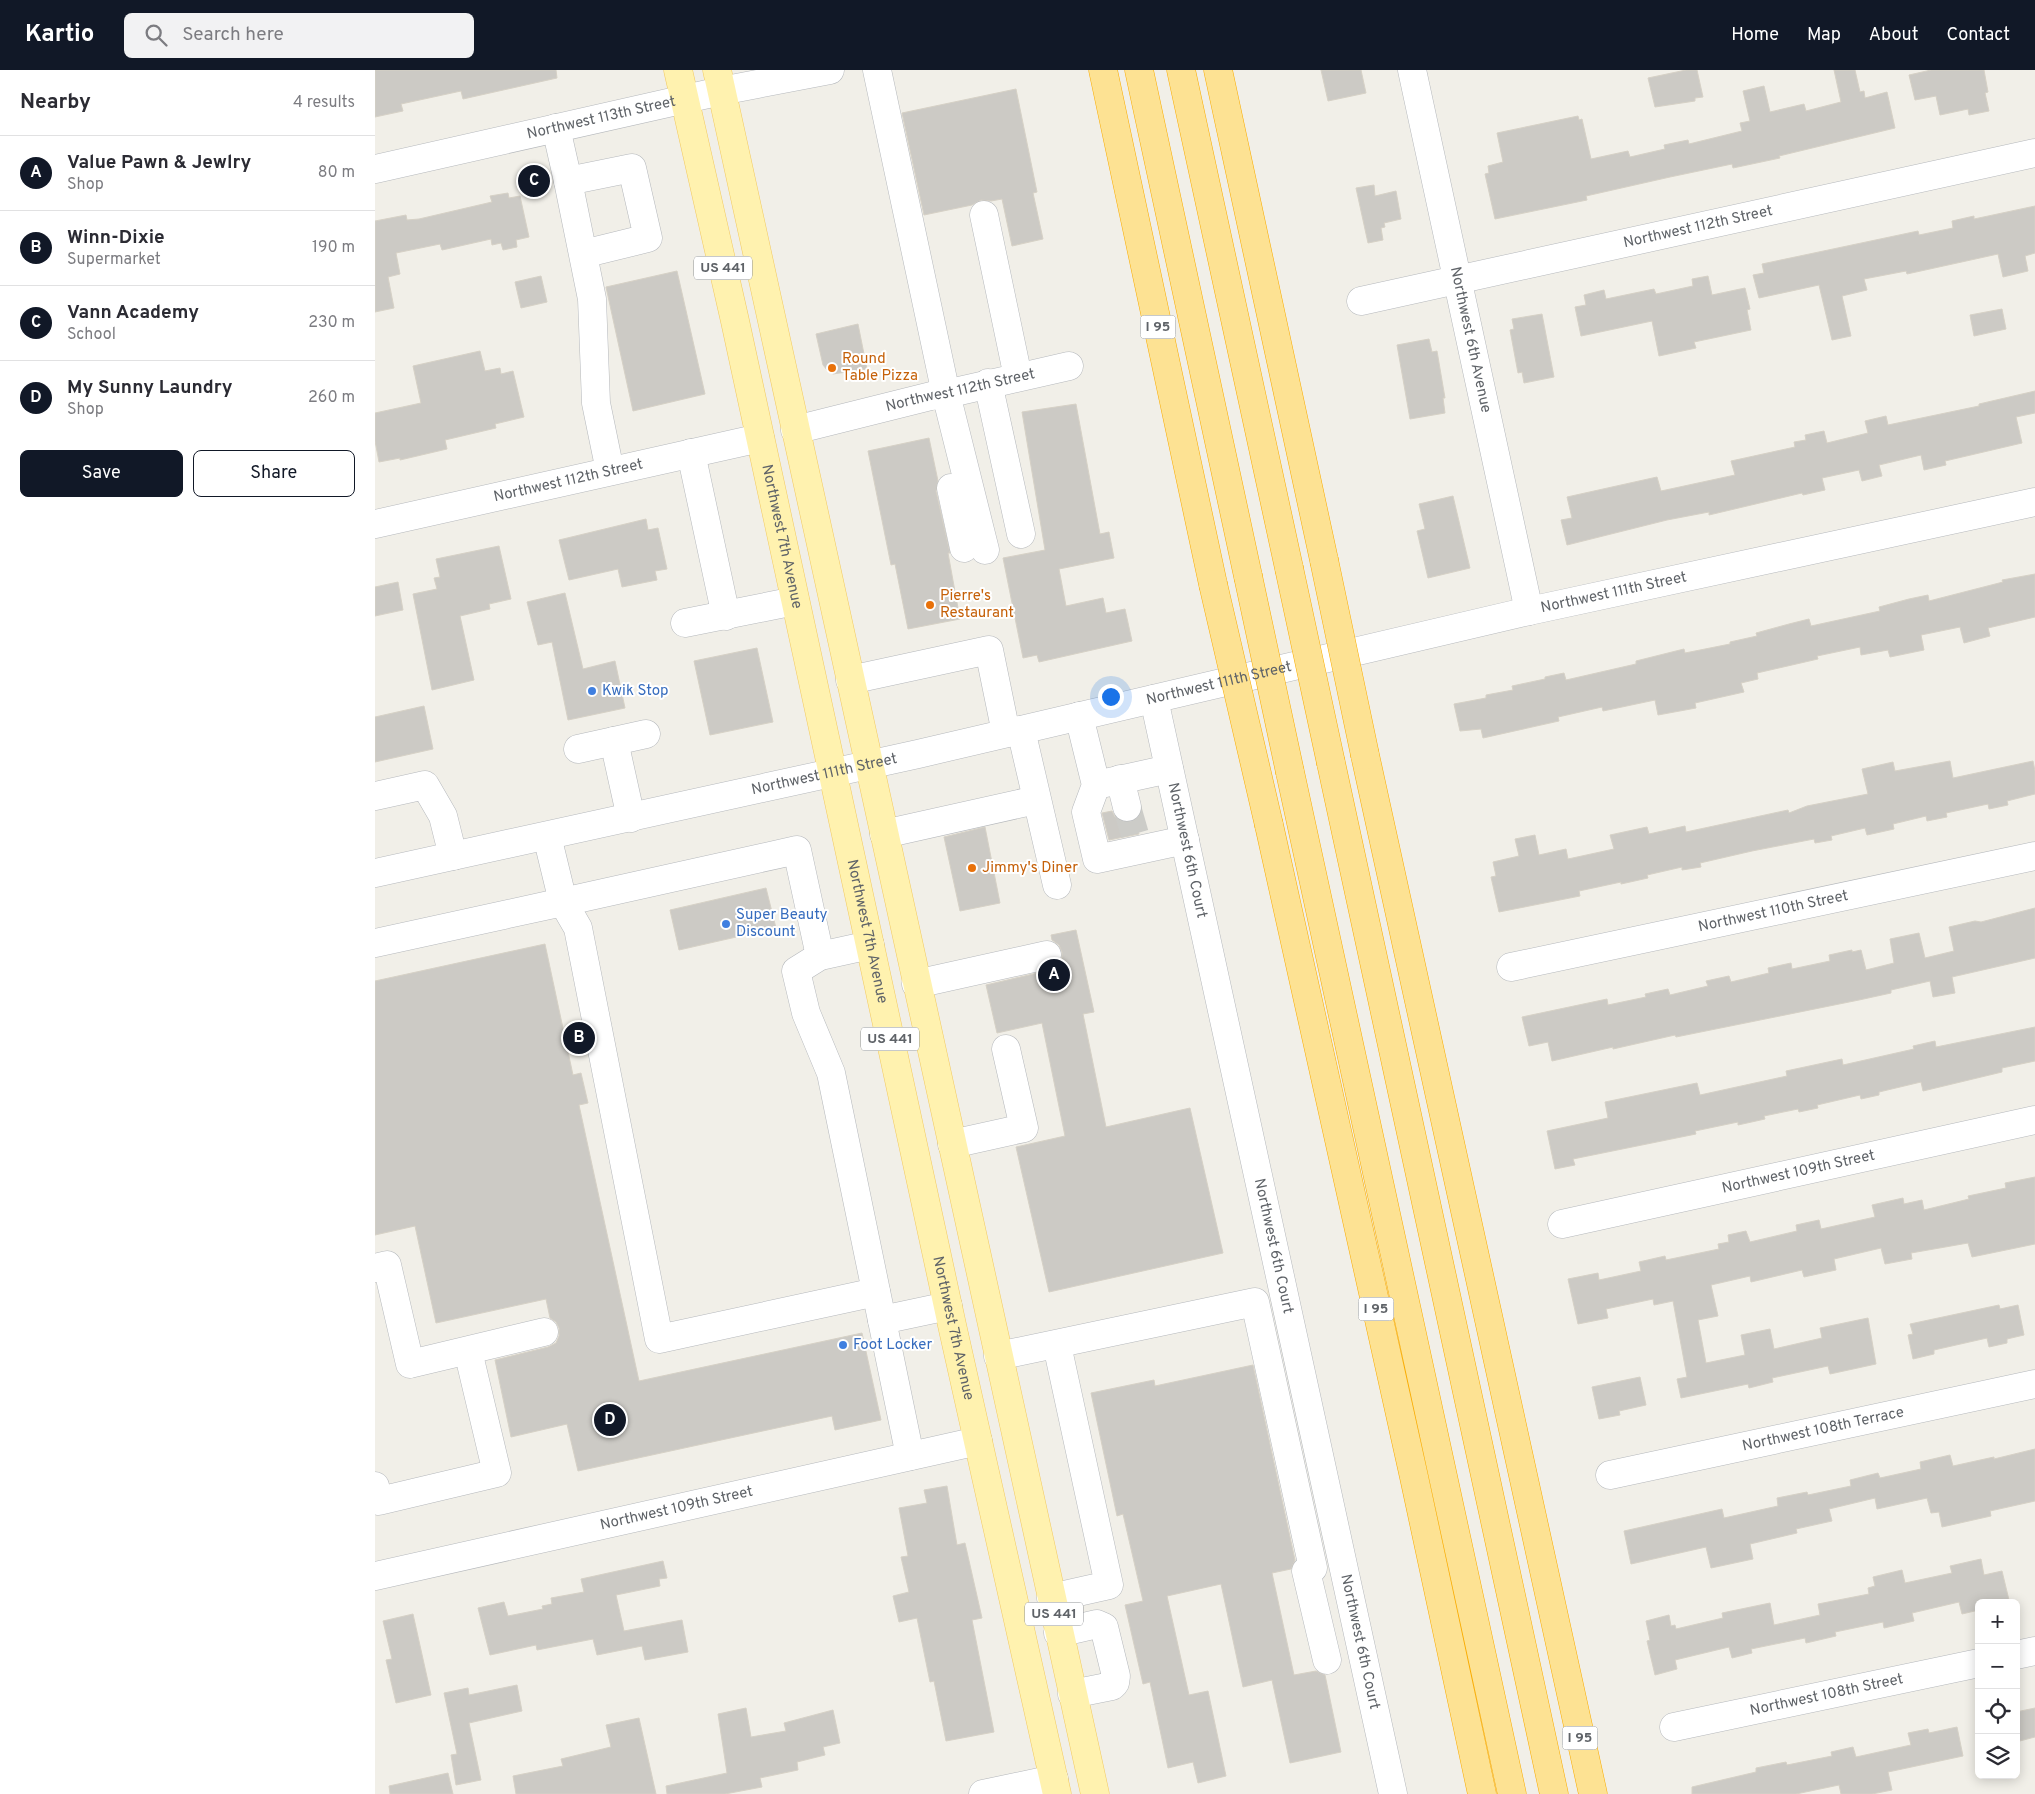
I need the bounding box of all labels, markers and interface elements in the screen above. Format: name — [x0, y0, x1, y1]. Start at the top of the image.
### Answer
search box — [124, 13, 474, 58]
text: Kartio — [25, 20, 94, 50]
icon: search — [142, 21, 170, 49]
text: Search here — [182, 23, 284, 47]
text: Home — [1731, 24, 1779, 47]
text: Map — [1807, 24, 1841, 47]
text: About — [1869, 24, 1918, 47]
text: Contact — [1946, 24, 2010, 47]
text: Nearby — [20, 89, 91, 116]
street label: Northwest 113th Street — [525, 92, 678, 144]
text: 4 results — [293, 93, 355, 113]
text: Value Pawn & Jewlry — [67, 151, 251, 175]
pin: C — [518, 162, 550, 200]
text: A — [30, 163, 42, 183]
text: 80 m — [318, 163, 355, 183]
text: Shop — [67, 175, 104, 195]
street label: Northwest 112th Street — [1622, 201, 1774, 253]
text: Winn-Dixie — [67, 226, 165, 250]
text: B — [30, 238, 42, 258]
text: 190 m — [312, 238, 355, 258]
text: Supermarket — [67, 250, 161, 270]
road number: US 441 — [694, 257, 752, 280]
street label: Northwest 6th Avenue — [1445, 265, 1495, 415]
text: Vann Academy — [67, 301, 199, 325]
text: C — [31, 313, 41, 333]
text: 230 m — [308, 313, 355, 333]
road number: I 95 — [1141, 316, 1175, 338]
text: School — [67, 325, 116, 345]
place label: Round Table Pizza — [842, 350, 918, 386]
marker: Round Table Pizza — [826, 362, 838, 374]
street label: Northwest 112th Street — [884, 365, 1037, 416]
text: My Sunny Laundry — [67, 376, 233, 400]
text: D — [30, 388, 42, 408]
text: 260 m — [308, 388, 355, 408]
text: Shop — [67, 400, 104, 420]
button: Save — [20, 450, 183, 497]
button: Share — [193, 450, 355, 497]
street label: Northwest 112th Street — [492, 455, 645, 507]
street label: Northwest 7th Avenue — [757, 463, 806, 610]
street label: Northwest 111th Street — [1539, 568, 1688, 618]
place label: Pierre's Restaurant — [940, 587, 1014, 623]
marker: Pierre's Restaurant — [924, 599, 936, 611]
street label: Northwest 111th Street — [1144, 657, 1294, 710]
place label: Kwik Stop — [602, 682, 669, 701]
your location — [1098, 684, 1124, 710]
marker: Kwik Stop — [586, 685, 598, 697]
street label: Northwest 111th Street — [750, 749, 899, 800]
street label: Northwest 6th Court — [1163, 781, 1211, 920]
street label: Northwest 7th Avenue — [842, 858, 892, 1005]
place label: Jimmy's Diner — [982, 859, 1078, 878]
marker: Jimmy's Diner — [966, 862, 978, 874]
street label: Northwest 110th Street — [1696, 886, 1850, 937]
place label: Super Beauty Discount — [736, 906, 828, 942]
marker: Super Beauty Discount — [720, 918, 732, 930]
pin: A — [1038, 956, 1070, 994]
pin: B — [563, 1019, 595, 1057]
road number: US 441 — [861, 1028, 919, 1051]
street label: Northwest 109th Street — [1720, 1146, 1877, 1198]
street label: Northwest 6th Court — [1249, 1177, 1297, 1316]
street label: Northwest 7th Avenue — [928, 1254, 978, 1402]
road number: I 95 — [1359, 1298, 1393, 1320]
place label: Foot Locker — [853, 1336, 932, 1355]
marker: Foot Locker — [837, 1339, 849, 1351]
pin: D — [594, 1401, 626, 1439]
street label: Northwest 108th Terrace — [1741, 1403, 1906, 1456]
street label: Northwest 109th Street — [598, 1482, 755, 1535]
street label: Northwest 6th Court — [1336, 1572, 1384, 1711]
map controls — [1975, 1599, 2020, 1779]
button: + — [1975, 1599, 2020, 1644]
road number: US 441 — [1025, 1602, 1083, 1626]
button: − — [1975, 1644, 2020, 1689]
street label: Northwest 108th Street — [1748, 1670, 1905, 1720]
button: locate — [1975, 1689, 2020, 1734]
road number: I 95 — [1563, 1726, 1597, 1750]
button: layers — [1975, 1734, 2020, 1779]

